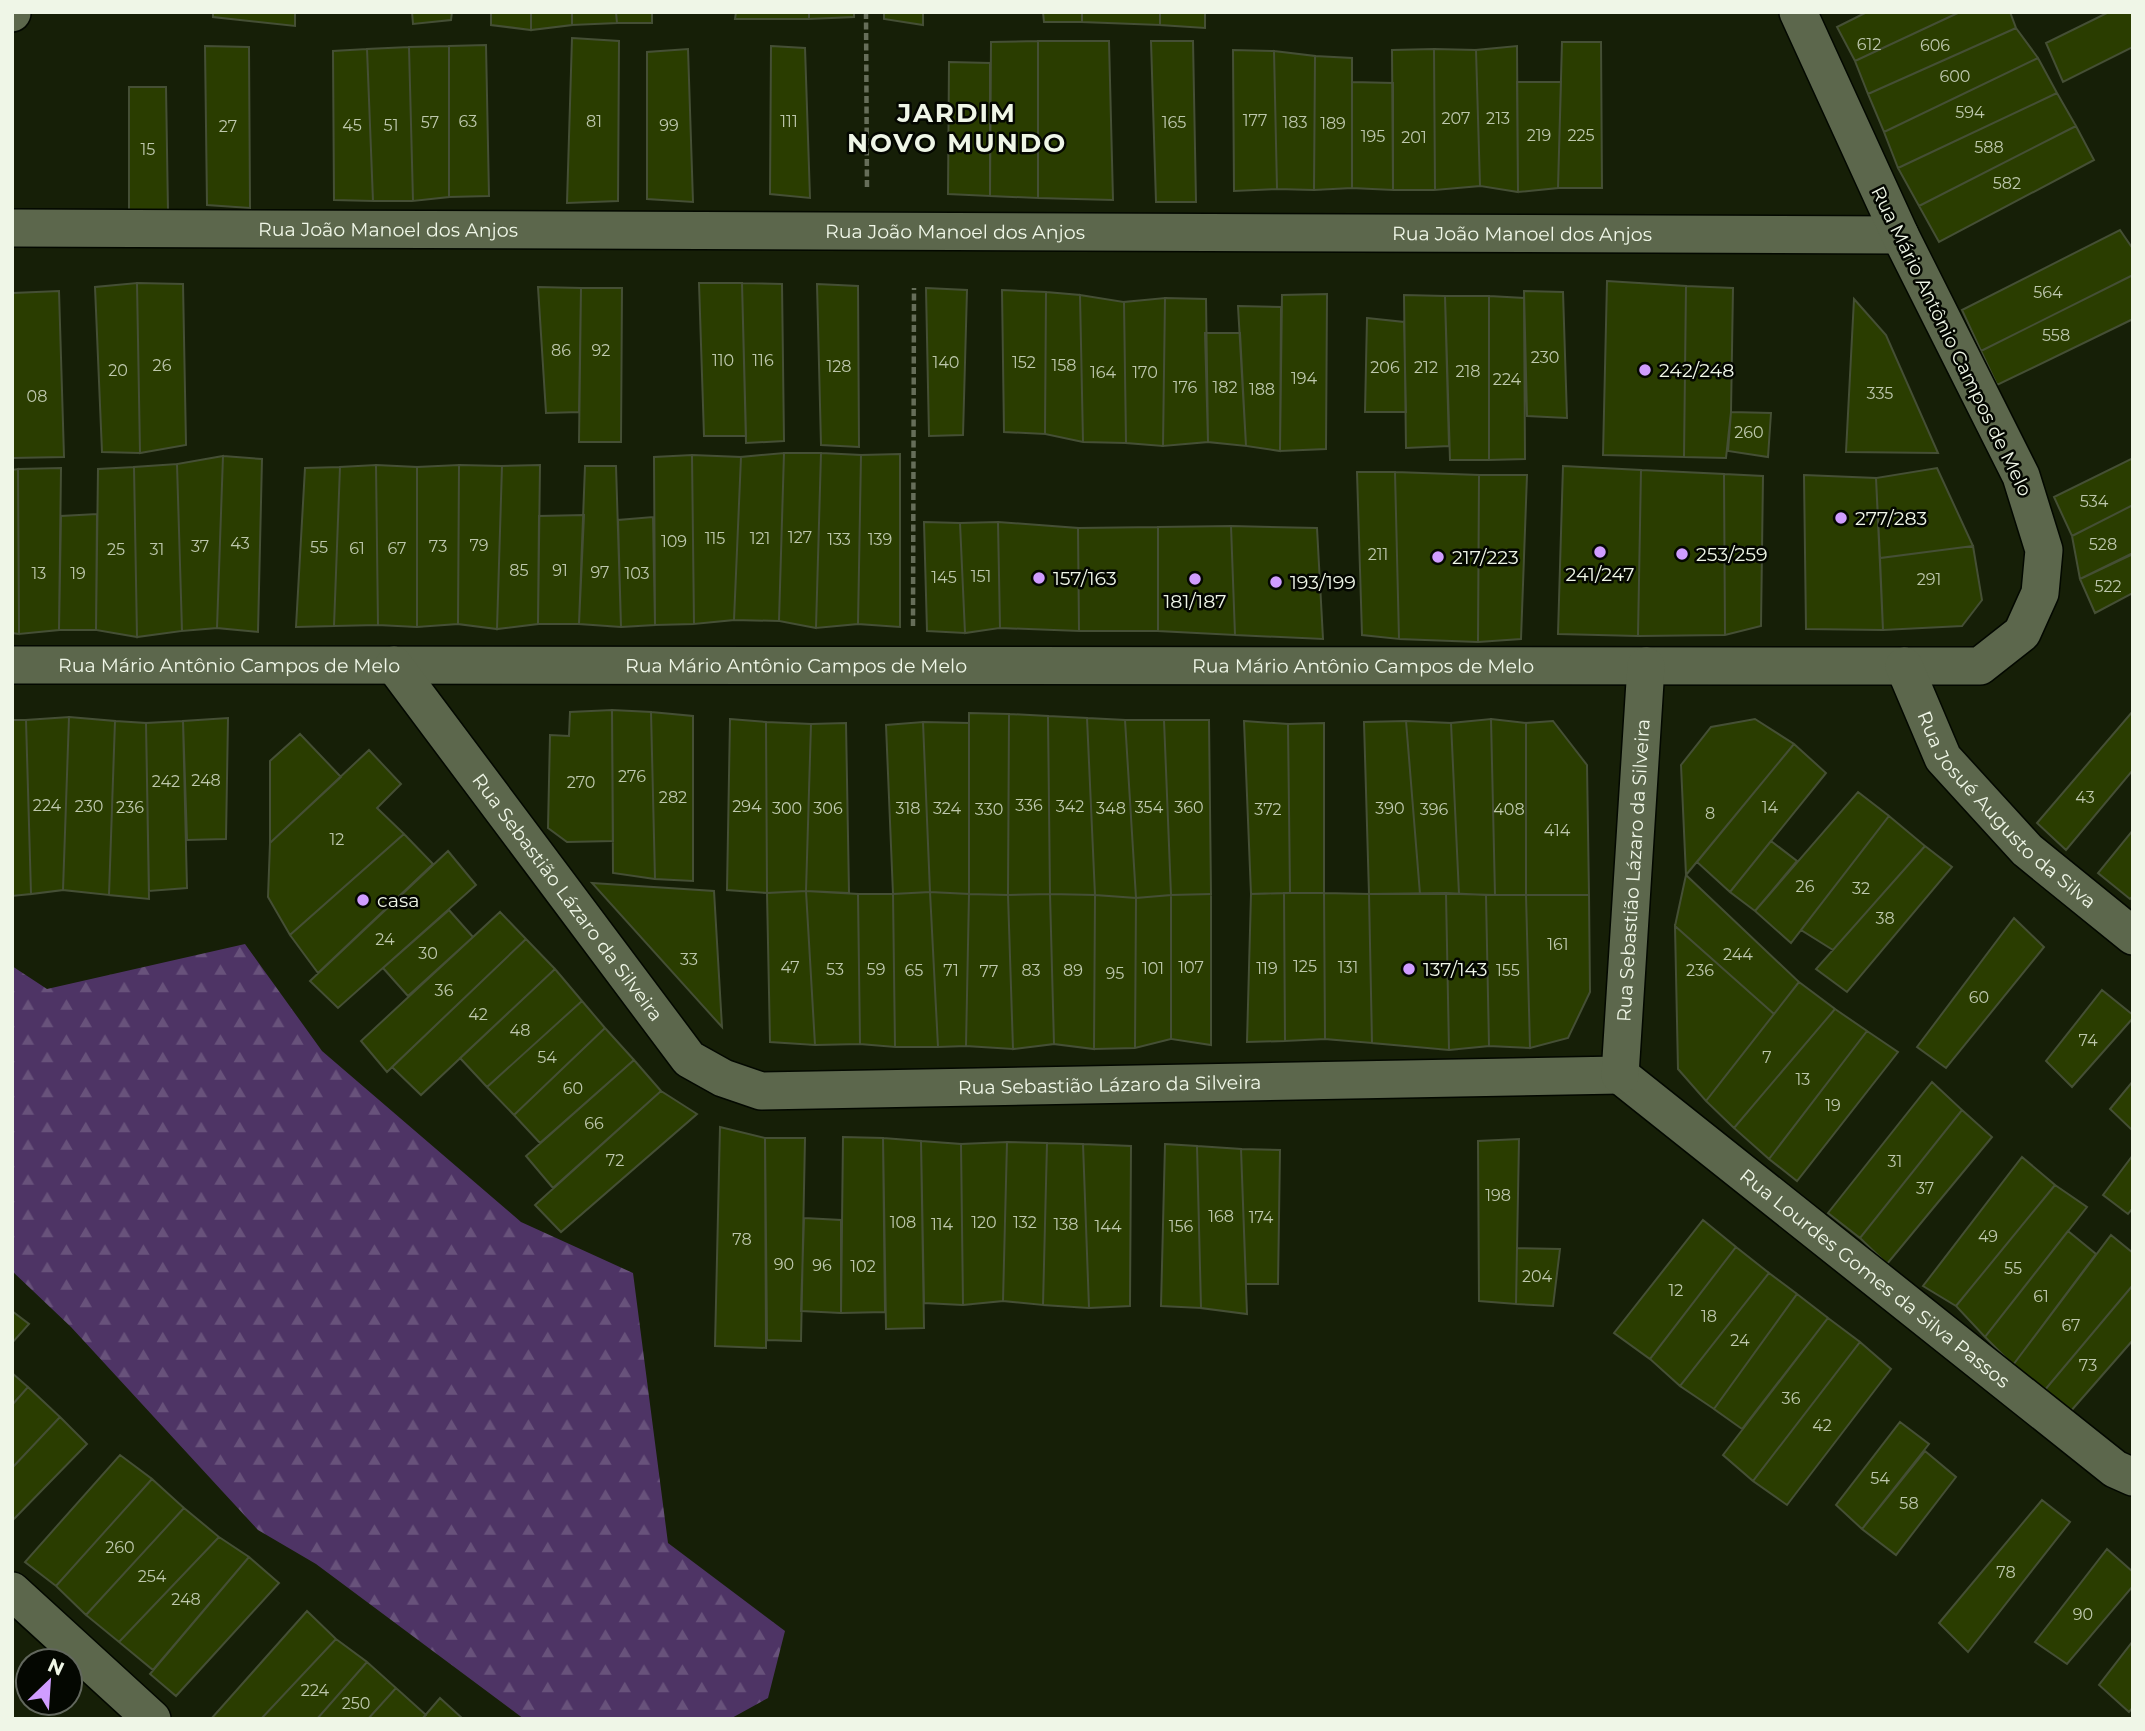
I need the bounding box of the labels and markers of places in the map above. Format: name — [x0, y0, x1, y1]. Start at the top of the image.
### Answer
place label: 242/248 — [1659, 359, 1734, 382]
marker: 242/248 — [1637, 362, 1653, 378]
place label: 277/283 — [1855, 507, 1927, 530]
marker: 277/283 — [1833, 510, 1849, 526]
place label: 253/259 — [1696, 543, 1768, 566]
marker: 241/247 — [1592, 544, 1608, 560]
place label: 217/223 — [1452, 546, 1519, 569]
marker: 253/259 — [1674, 546, 1690, 562]
marker: 217/223 — [1430, 549, 1446, 565]
place label: 241/247 — [1566, 563, 1634, 586]
place label: 157/163 — [1053, 567, 1117, 590]
marker: 157/163 — [1031, 570, 1047, 586]
marker: 181/187 — [1187, 571, 1203, 587]
place label: 193/199 — [1290, 571, 1356, 594]
marker: 193/199 — [1268, 574, 1284, 590]
place label: 181/187 — [1164, 590, 1226, 613]
place label: casa — [377, 889, 419, 912]
marker: casa — [355, 892, 371, 908]
place label: 137/143 — [1423, 958, 1488, 981]
marker: 137/143 — [1401, 961, 1417, 977]

